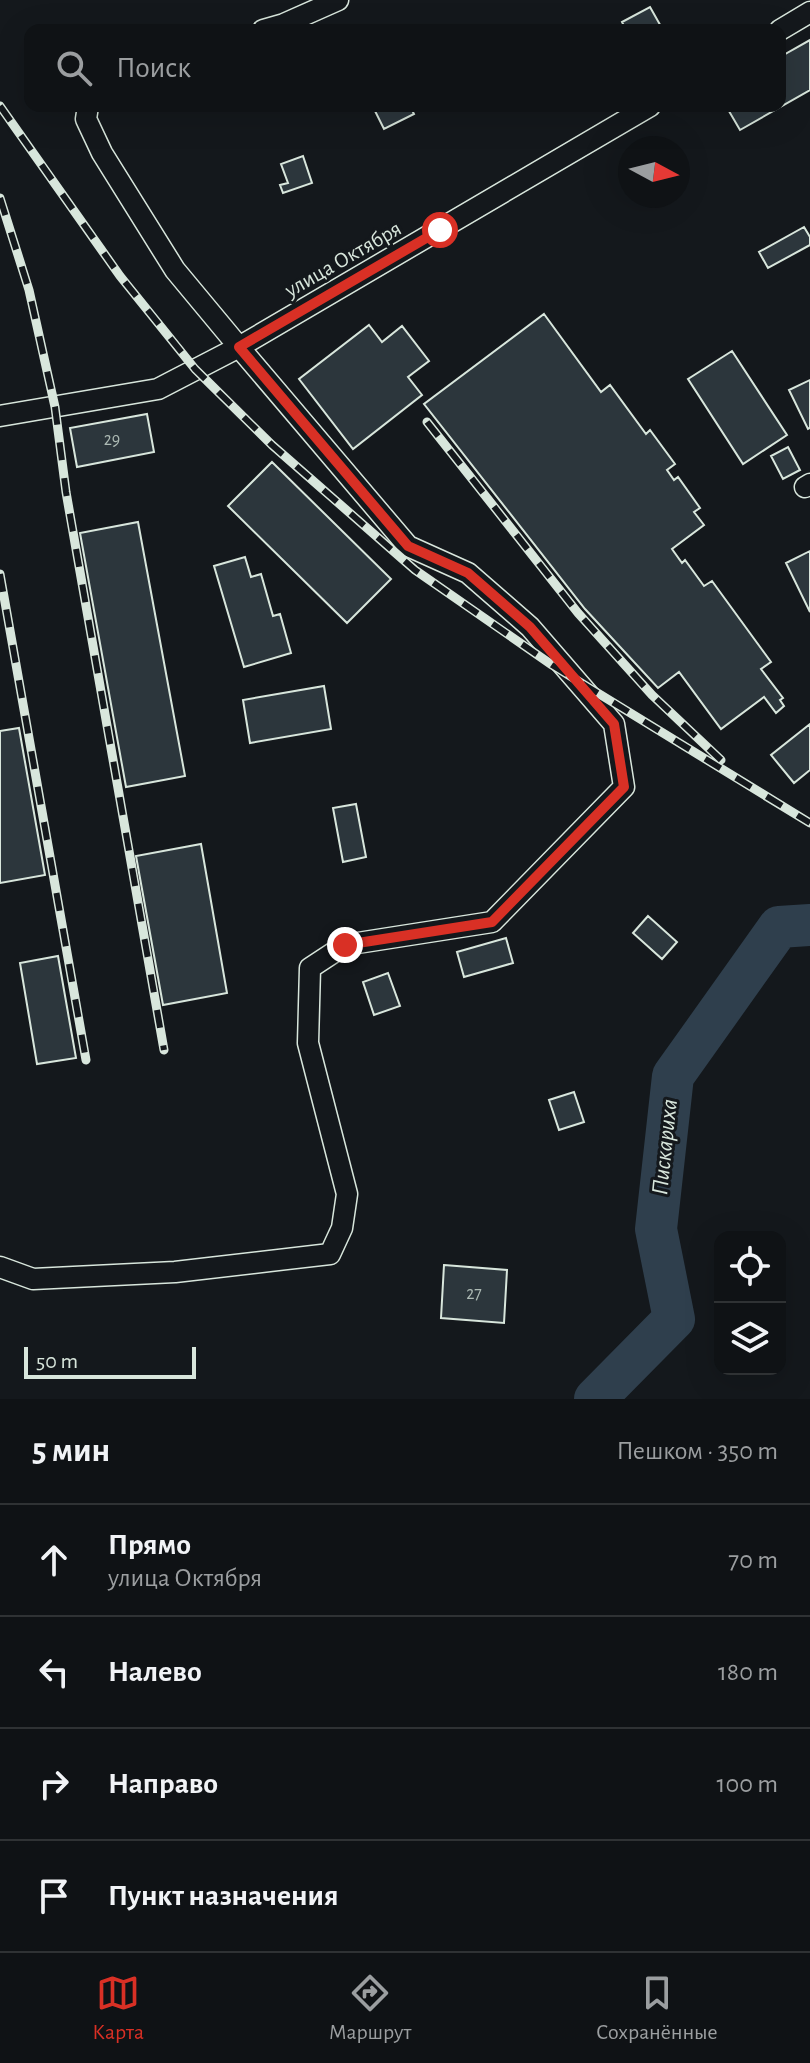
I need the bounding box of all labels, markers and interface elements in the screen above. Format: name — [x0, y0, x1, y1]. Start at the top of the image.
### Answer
search box — [24, 24, 786, 112]
icon: search — [52, 46, 96, 90]
text: Поиск — [116, 53, 191, 83]
north arrow — [618, 136, 690, 208]
route start — [422, 212, 458, 248]
street label: улица Октября — [280, 217, 405, 302]
house number: 29 — [104, 431, 120, 449]
route end — [327, 927, 363, 963]
water label: Пискариха — [648, 1098, 682, 1196]
map controls — [714, 1231, 786, 1375]
button: locate — [714, 1231, 786, 1303]
house number: 27 — [466, 1285, 482, 1303]
button: layers — [714, 1303, 786, 1375]
scale bar — [24, 1343, 196, 1379]
text: 50 m — [36, 1350, 78, 1372]
text: 5 мин — [32, 1434, 110, 1468]
text: Пешком · 350 m — [616, 1438, 778, 1464]
text: Прямо — [108, 1530, 191, 1560]
icon: ahead — [32, 1538, 76, 1582]
text: 70 m — [728, 1547, 778, 1573]
text: улица Октября — [108, 1565, 262, 1591]
icon: left — [32, 1650, 76, 1694]
text: Налево — [108, 1657, 202, 1687]
text: 180 m — [718, 1659, 778, 1685]
icon: right — [32, 1762, 76, 1806]
text: Направо — [108, 1769, 218, 1799]
text: 100 m — [717, 1771, 778, 1797]
icon: arrive — [32, 1874, 76, 1918]
text: Пункт назначения — [108, 1881, 339, 1911]
tab: Карта — [92, 1971, 144, 2045]
tab: Маршрут — [329, 1971, 411, 2045]
tab: Сохранённые — [596, 1971, 718, 2045]

